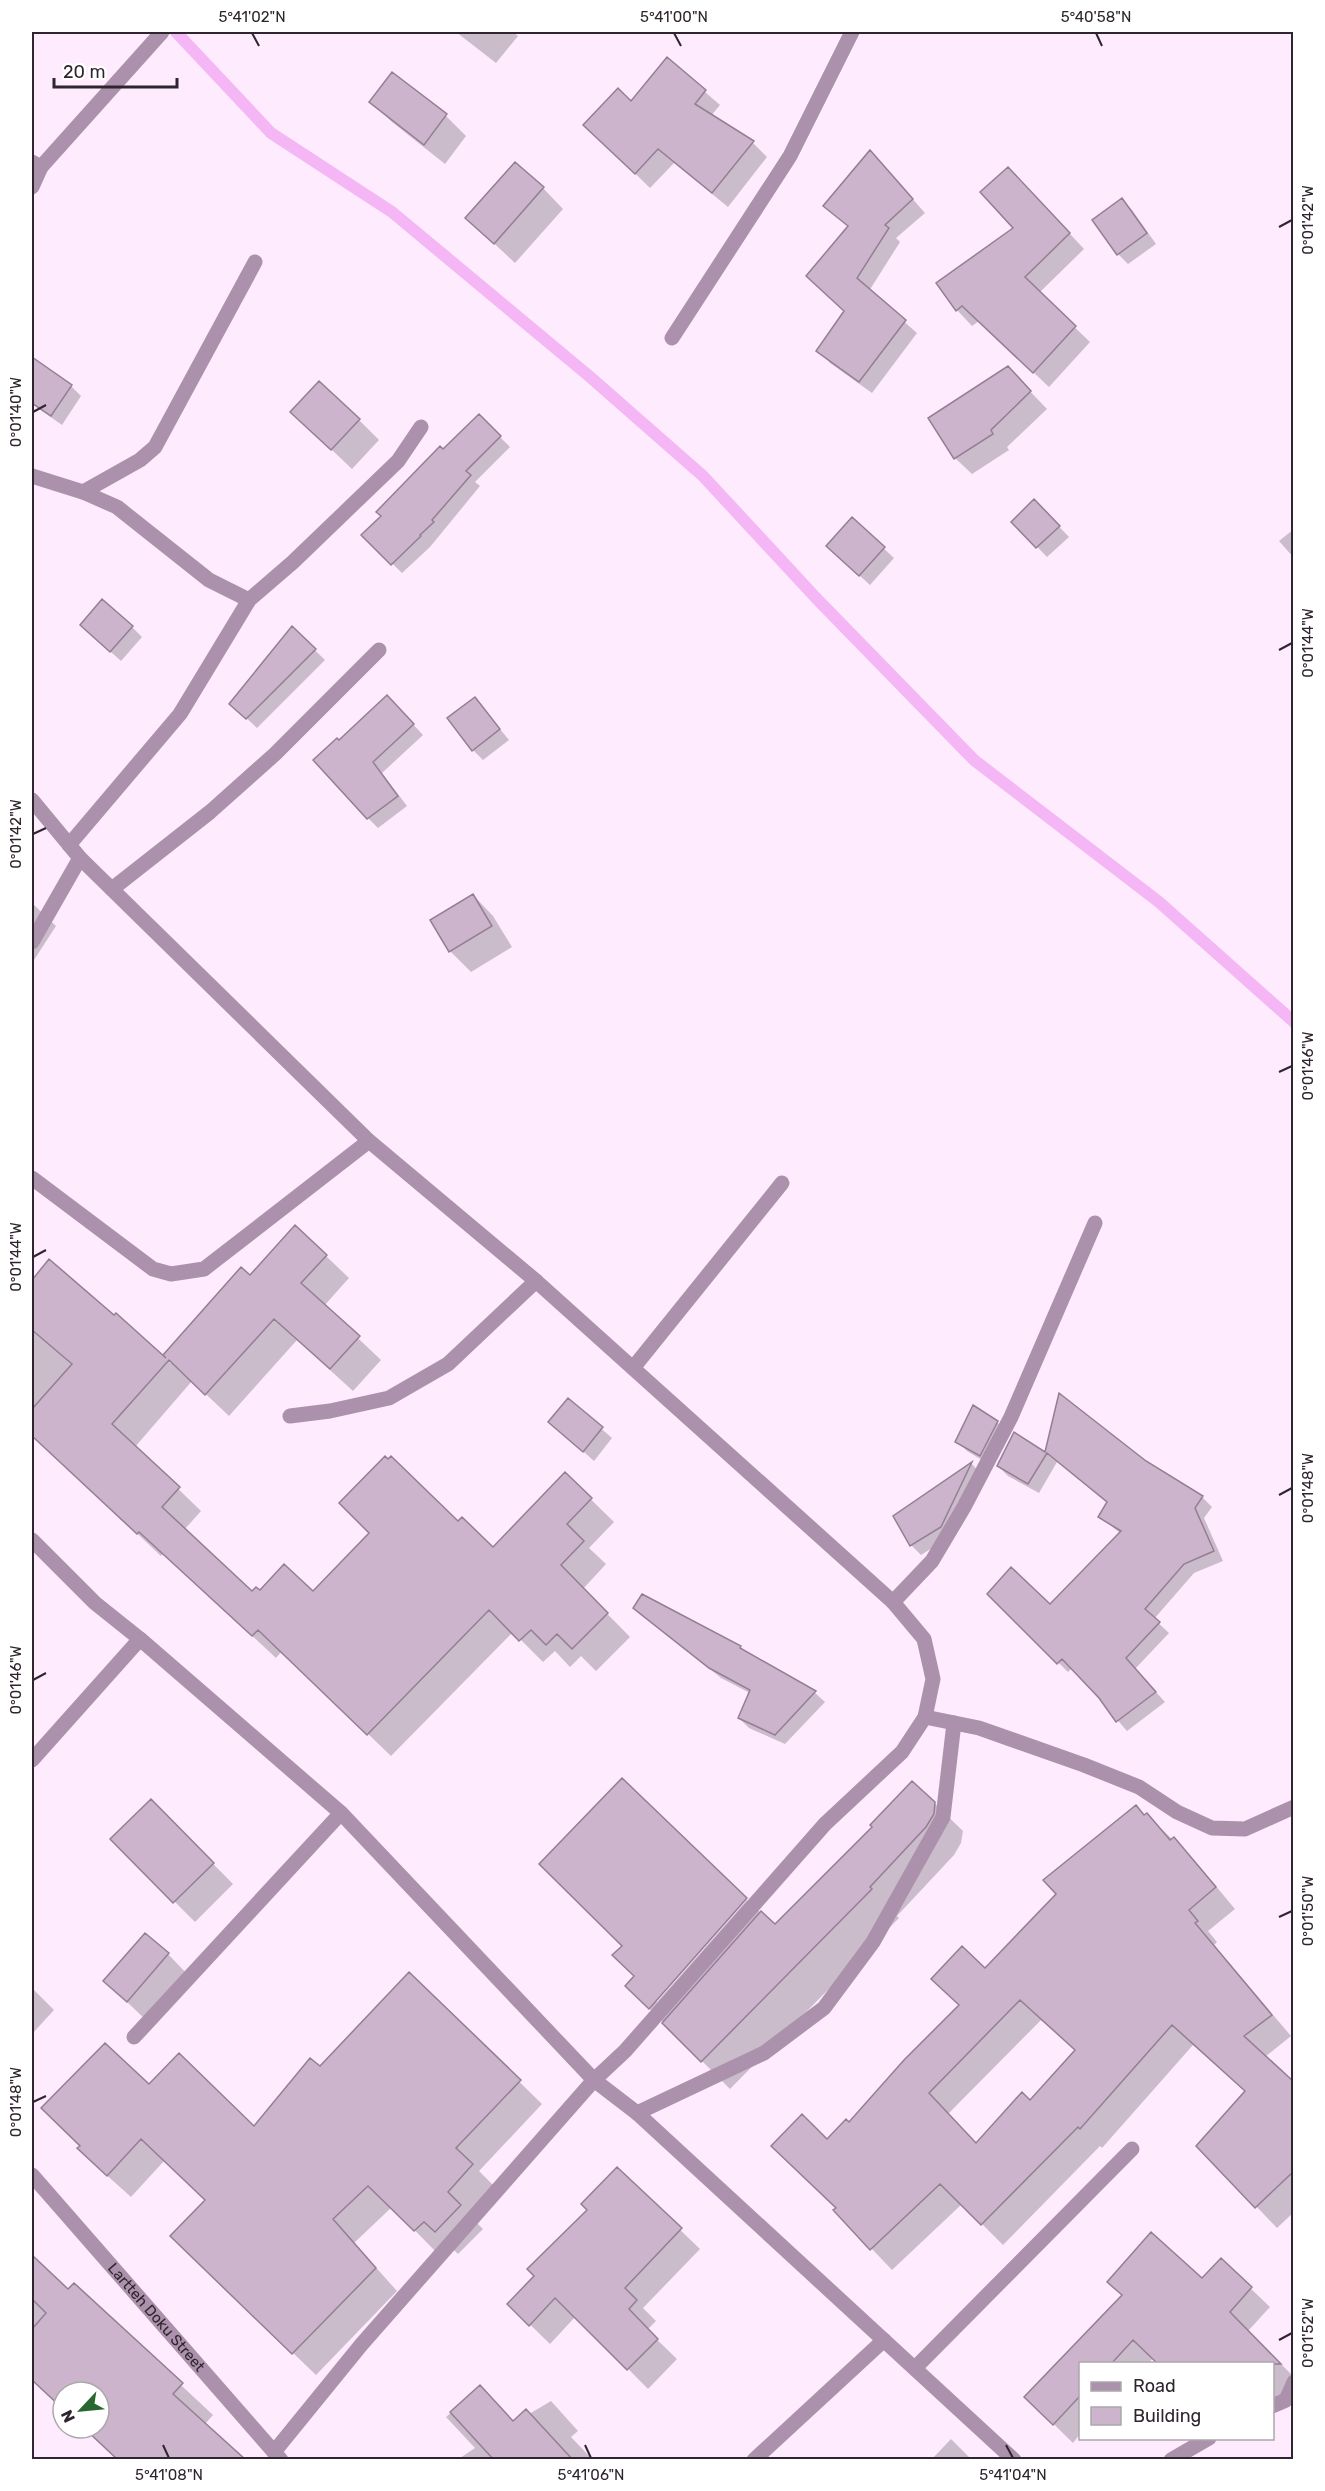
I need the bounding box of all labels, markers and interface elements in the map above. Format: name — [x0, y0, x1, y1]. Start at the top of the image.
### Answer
text: 5°41'02"N — [218, 8, 286, 26]
text: 5°41'00"N — [640, 8, 708, 26]
text: 5°40'58"N — [1061, 8, 1131, 26]
scale bar — [54, 51, 177, 89]
text: 20 m — [63, 61, 105, 83]
text: 0°01'42"W — [1299, 185, 1317, 255]
text: 0°01'40"W — [7, 377, 25, 447]
text: 0°01'44"W — [1299, 608, 1317, 678]
text: 0°01'42"W — [7, 799, 25, 869]
text: 0°01'46"W — [1299, 1031, 1317, 1101]
text: 0°01'44"W — [7, 1222, 25, 1292]
text: 0°01'48"W — [1299, 1453, 1317, 1523]
text: 0°01'46"W — [7, 1645, 25, 1715]
text: 0°01'50"W — [1299, 1876, 1317, 1946]
text: 0°01'48"W — [7, 2067, 25, 2137]
street label: Lartteh Doku Street — [104, 2259, 209, 2375]
text: 0°01'52"W — [1299, 2298, 1317, 2368]
legend — [1079, 2362, 1274, 2440]
text: Road — [1133, 2375, 1176, 2397]
north arrow — [51, 2380, 111, 2440]
text: Building — [1133, 2405, 1201, 2427]
text: N — [57, 2407, 79, 2426]
text: 5°41'08"N — [135, 2466, 203, 2484]
text: 5°41'06"N — [558, 2466, 624, 2484]
text: 5°41'04"N — [979, 2466, 1047, 2484]

